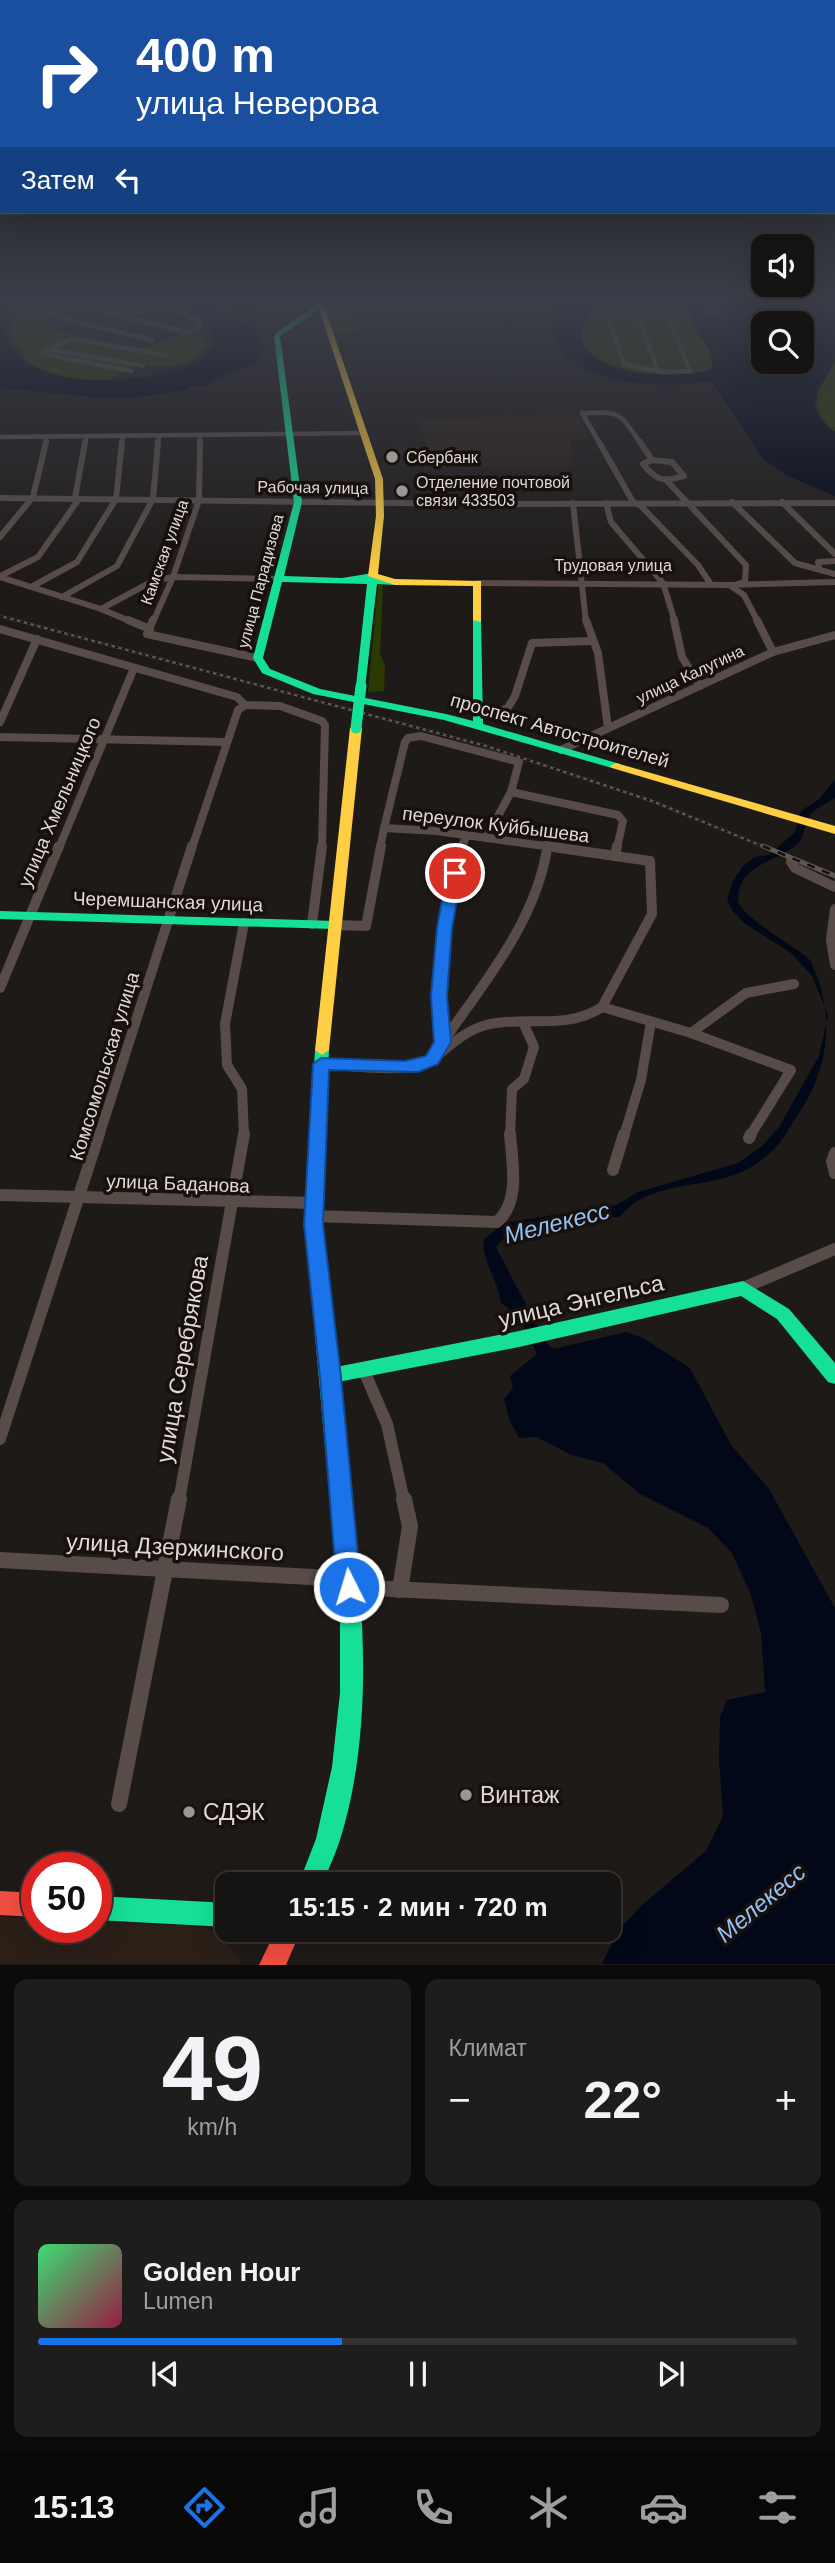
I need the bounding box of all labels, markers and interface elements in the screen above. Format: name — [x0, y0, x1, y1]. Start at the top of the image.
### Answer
icon: right — [21, 28, 112, 119]
text: 400 m — [136, 28, 275, 82]
text: улица Неверова — [136, 85, 378, 121]
icon: left — [109, 161, 147, 199]
text: Затем — [21, 165, 95, 195]
map controls — [751, 234, 814, 374]
button: sound — [751, 234, 814, 297]
button: search — [751, 311, 814, 374]
marker: Сбербанк — [384, 449, 400, 465]
place label: Сбербанк — [406, 449, 479, 466]
place label: Отделение почтовой связи 433503 — [416, 474, 570, 509]
street label: Рабочая улица — [257, 478, 369, 497]
marker: Отделение почтовой связи 433503 — [394, 483, 410, 499]
street label: Камская улица — [138, 497, 191, 607]
street label: улица Парадизова — [234, 512, 287, 650]
street label: Трудовая улица — [554, 557, 672, 574]
street label: улица Калугина — [634, 642, 747, 707]
street label: проспект Автостроителей — [448, 689, 672, 772]
street label: улица Хмельницкого — [14, 714, 105, 890]
street label: переулок Куйбышева — [401, 803, 591, 846]
pin — [425, 843, 485, 903]
icon: arrive — [436, 854, 474, 892]
street label: Черемшанская улица — [73, 888, 264, 915]
street label: Комсомольская улица — [66, 969, 143, 1163]
street label: улица Баданова — [106, 1170, 251, 1197]
water label: Мелекесс — [501, 1196, 612, 1249]
street label: улица Серебрякова — [151, 1253, 213, 1465]
street label: улица Энгельса — [496, 1269, 666, 1333]
street label: улица Дзержинского — [65, 1528, 285, 1566]
position arrow — [312, 1550, 386, 1624]
place label: Винтаж — [480, 1782, 560, 1808]
marker: Винтаж — [458, 1787, 474, 1803]
place label: СДЭК — [203, 1799, 265, 1825]
marker: СДЭК — [181, 1804, 197, 1820]
speed limit sign: 50 — [21, 1852, 112, 1943]
water label: Мелекесс — [711, 1858, 811, 1948]
text: 15:15 · 2 мин · 720 m — [288, 1892, 548, 1922]
text: 49 — [162, 2018, 263, 2119]
text: Климат — [449, 2035, 527, 2061]
text: 22° — [583, 2071, 662, 2129]
text: − — [449, 2079, 471, 2121]
text: + — [775, 2079, 797, 2121]
text: km/h — [187, 2114, 237, 2140]
text: Golden Hour — [143, 2257, 300, 2287]
text: Lumen — [143, 2288, 213, 2314]
icon: previous — [146, 2355, 184, 2393]
icon: pause — [399, 2355, 437, 2393]
icon: next — [652, 2355, 690, 2393]
icon: directions — [180, 2483, 229, 2532]
icon: music — [295, 2483, 344, 2532]
icon: phone — [409, 2483, 458, 2532]
icon: climate — [524, 2483, 573, 2532]
icon: car — [639, 2483, 688, 2532]
icon: filters — [753, 2483, 802, 2532]
text: 15:13 — [33, 2489, 115, 2525]

